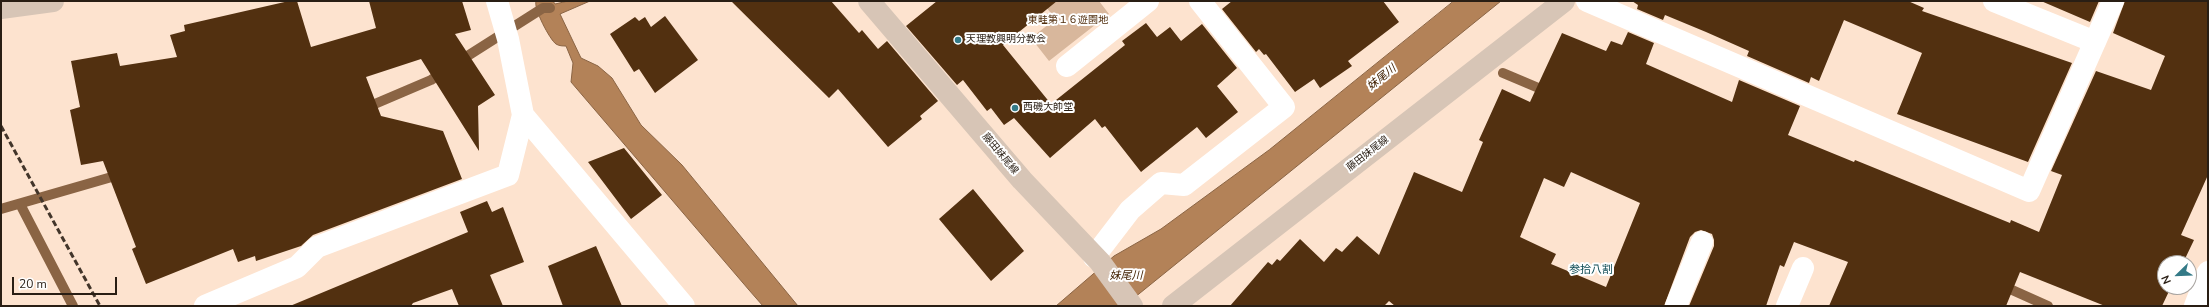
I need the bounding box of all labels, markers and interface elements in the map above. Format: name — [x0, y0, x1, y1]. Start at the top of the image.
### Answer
park label: 東畦第１６遊園地 — [1028, 15, 1108, 27]
place label: 天理教興明分教会 — [966, 34, 1046, 46]
marker: 天理教興明分教会 — [953, 35, 963, 45]
water label: 妹尾川 — [1365, 62, 1399, 94]
place label: 西磯大帥堂 — [1023, 102, 1073, 114]
marker: 西磯大帥堂 — [1010, 103, 1020, 113]
street label: 藤田妹尾線 — [979, 131, 1021, 177]
street label: 藤田妹尾線 — [1345, 134, 1391, 174]
north arrow — [2157, 255, 2197, 295]
district label: 参拾八割 — [1569, 263, 1613, 277]
scale bar — [14, 269, 119, 295]
water label: 妹尾川 — [1110, 269, 1142, 283]
text: N — [2158, 273, 2175, 286]
text: 20 m — [19, 276, 47, 292]

